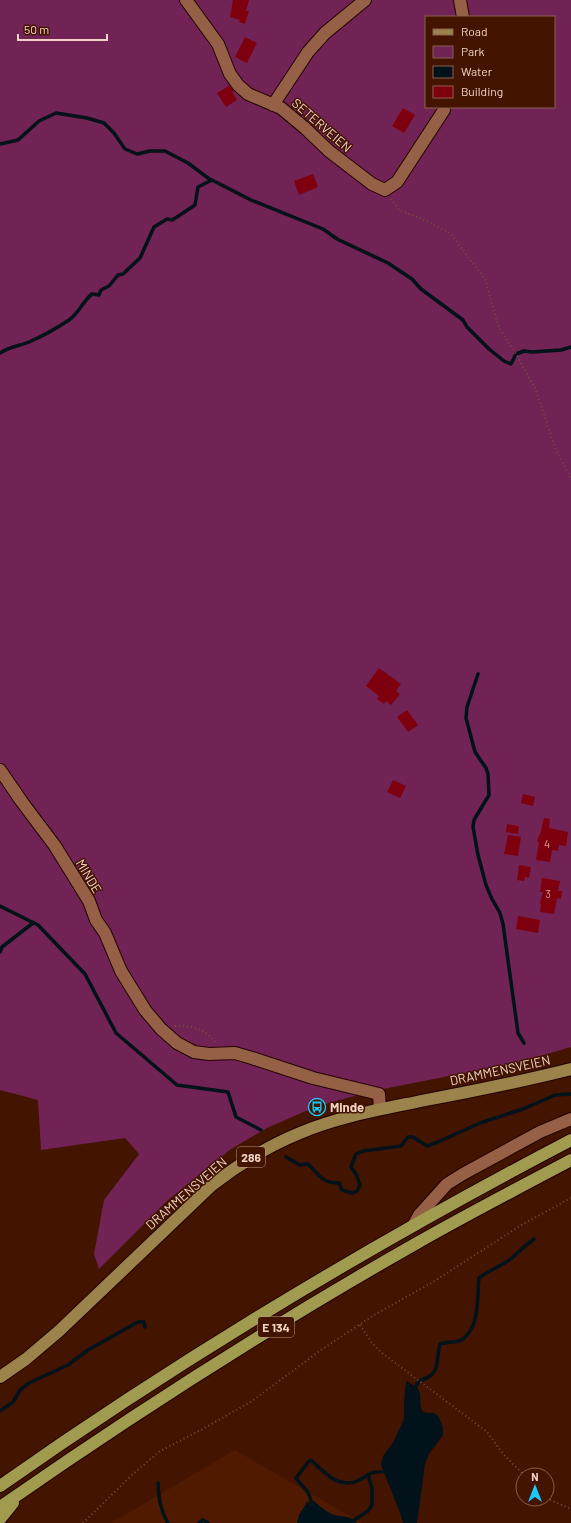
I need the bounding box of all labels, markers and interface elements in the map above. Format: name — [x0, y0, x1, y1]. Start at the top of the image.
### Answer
scale bar — [18, 16, 107, 42]
legend — [425, 16, 555, 108]
text: 50 m — [24, 22, 49, 36]
text: Road — [461, 24, 488, 38]
text: Park — [461, 44, 485, 58]
text: Water — [461, 64, 493, 78]
text: Building — [461, 84, 503, 98]
street label: SETERVEIEN — [289, 95, 355, 155]
house number: 4 — [544, 837, 550, 850]
street label: MINDE — [73, 856, 105, 896]
house number: 3 — [545, 887, 551, 900]
street label: DRAMMENSVEIEN — [448, 1052, 552, 1088]
bus stop icon: Minde — [307, 1097, 327, 1117]
place label: Minde — [330, 1099, 364, 1115]
road number: 286 — [237, 1147, 265, 1167]
street label: DRAMMENSVEIEN — [142, 1153, 230, 1233]
road number: E 134 — [258, 1317, 294, 1337]
north arrow — [515, 1467, 555, 1507]
text: N — [531, 1470, 539, 1483]

